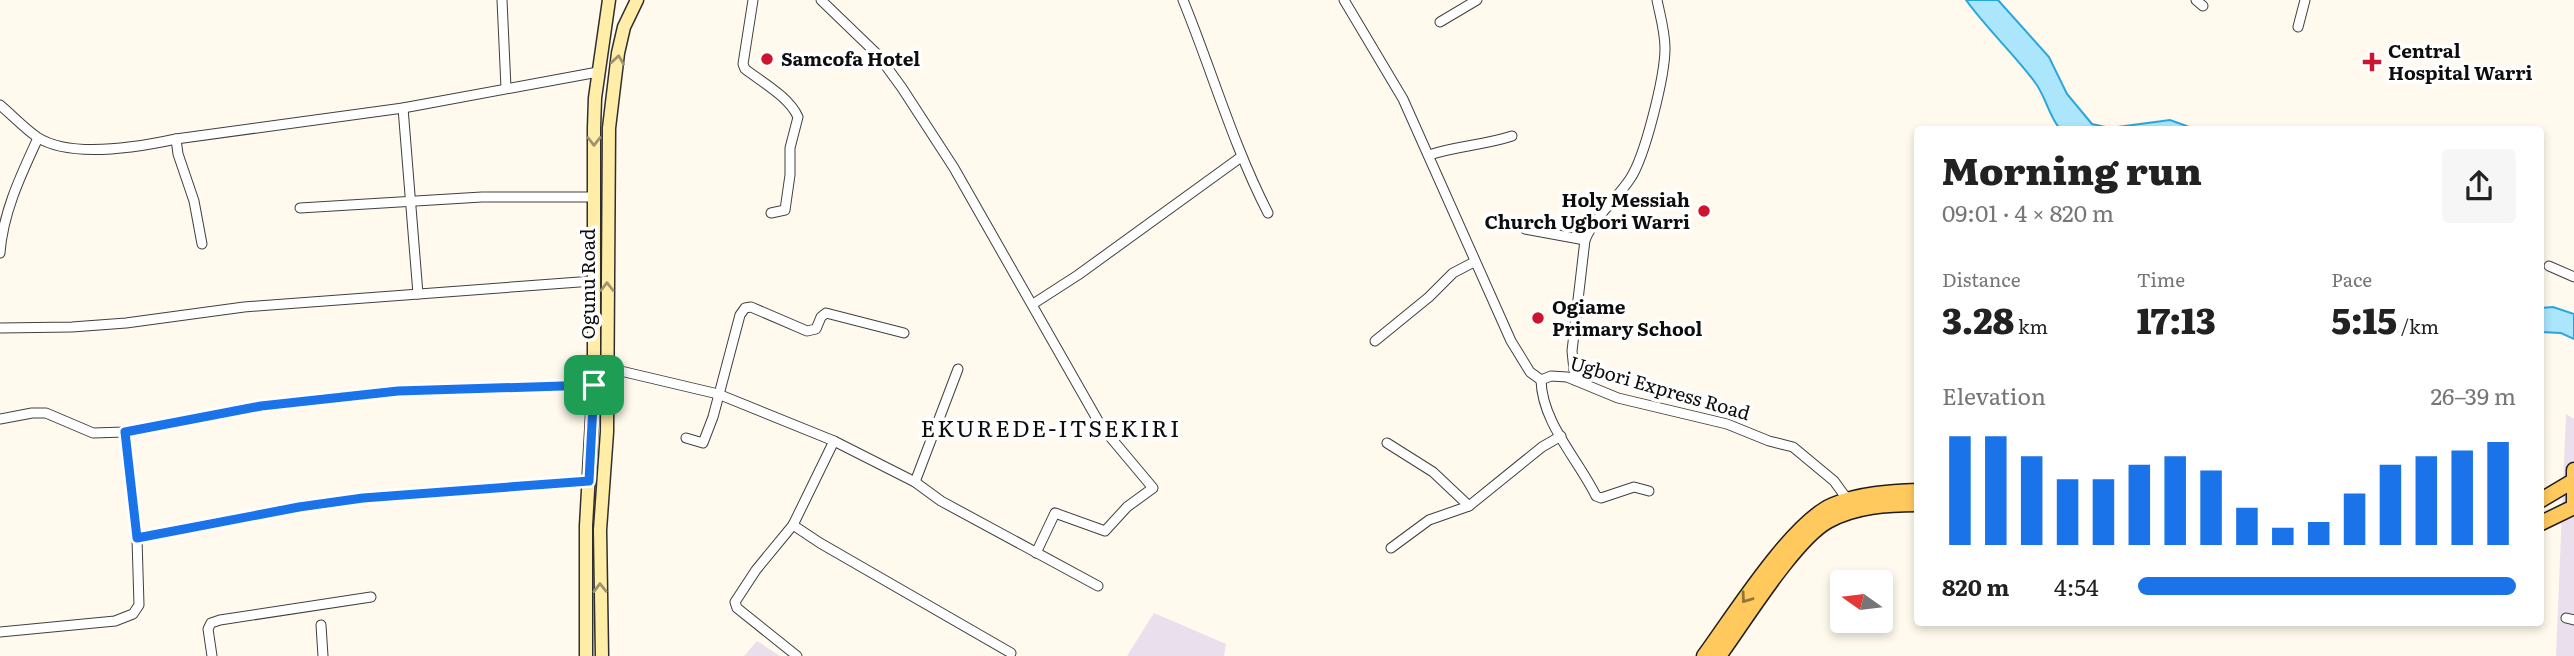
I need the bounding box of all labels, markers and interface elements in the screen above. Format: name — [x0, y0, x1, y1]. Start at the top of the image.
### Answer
place label: Central Hospital Warri — [2388, 36, 2533, 86]
place label: Samcofa Hotel — [781, 44, 920, 72]
marker: Samcofa Hotel — [759, 51, 775, 67]
marker: Central Hospital Warri — [2362, 52, 2382, 72]
one-way arrow — [610, 54, 625, 66]
one-way arrow — [586, 136, 602, 147]
text: Morning run — [1942, 140, 2202, 197]
button: share — [2442, 149, 2516, 223]
place label: Holy Messiah Church Ugbori Warri — [1484, 185, 1690, 235]
text: 09:01 · 4 × 820 m — [1942, 195, 2114, 229]
marker: Holy Messiah Church Ugbori Warri — [1696, 203, 1712, 219]
street label: Ogunu Road — [573, 228, 601, 340]
text: Distance — [1942, 265, 2021, 293]
text: Time — [2137, 265, 2185, 293]
text: Pace — [2331, 265, 2372, 293]
one-way arrow — [599, 281, 615, 292]
place label: Ogiame Primary School — [1552, 292, 1703, 342]
text: 3.28 — [1942, 293, 2014, 345]
text: 17:13 — [2137, 293, 2216, 345]
text: 5:15 — [2331, 293, 2397, 345]
marker: Ogiame Primary School — [1530, 310, 1546, 326]
text: km — [2014, 312, 2048, 340]
text: /km — [2397, 312, 2439, 340]
street label: Ugbori Express Road — [1567, 348, 1754, 426]
pin — [564, 355, 624, 415]
icon: arrive — [575, 366, 613, 404]
text: Elevation — [1942, 378, 2046, 412]
text: 26–39 m — [2430, 378, 2516, 412]
district label: EKUREDE-ITSEKIRI — [921, 410, 1181, 444]
text: 820 m — [1942, 569, 2009, 603]
text: 4:54 — [2054, 569, 2099, 603]
north arrow — [1830, 570, 1894, 634]
map controls — [1830, 570, 1893, 633]
one-way arrow — [592, 582, 608, 593]
one-way arrow — [1742, 590, 1754, 603]

